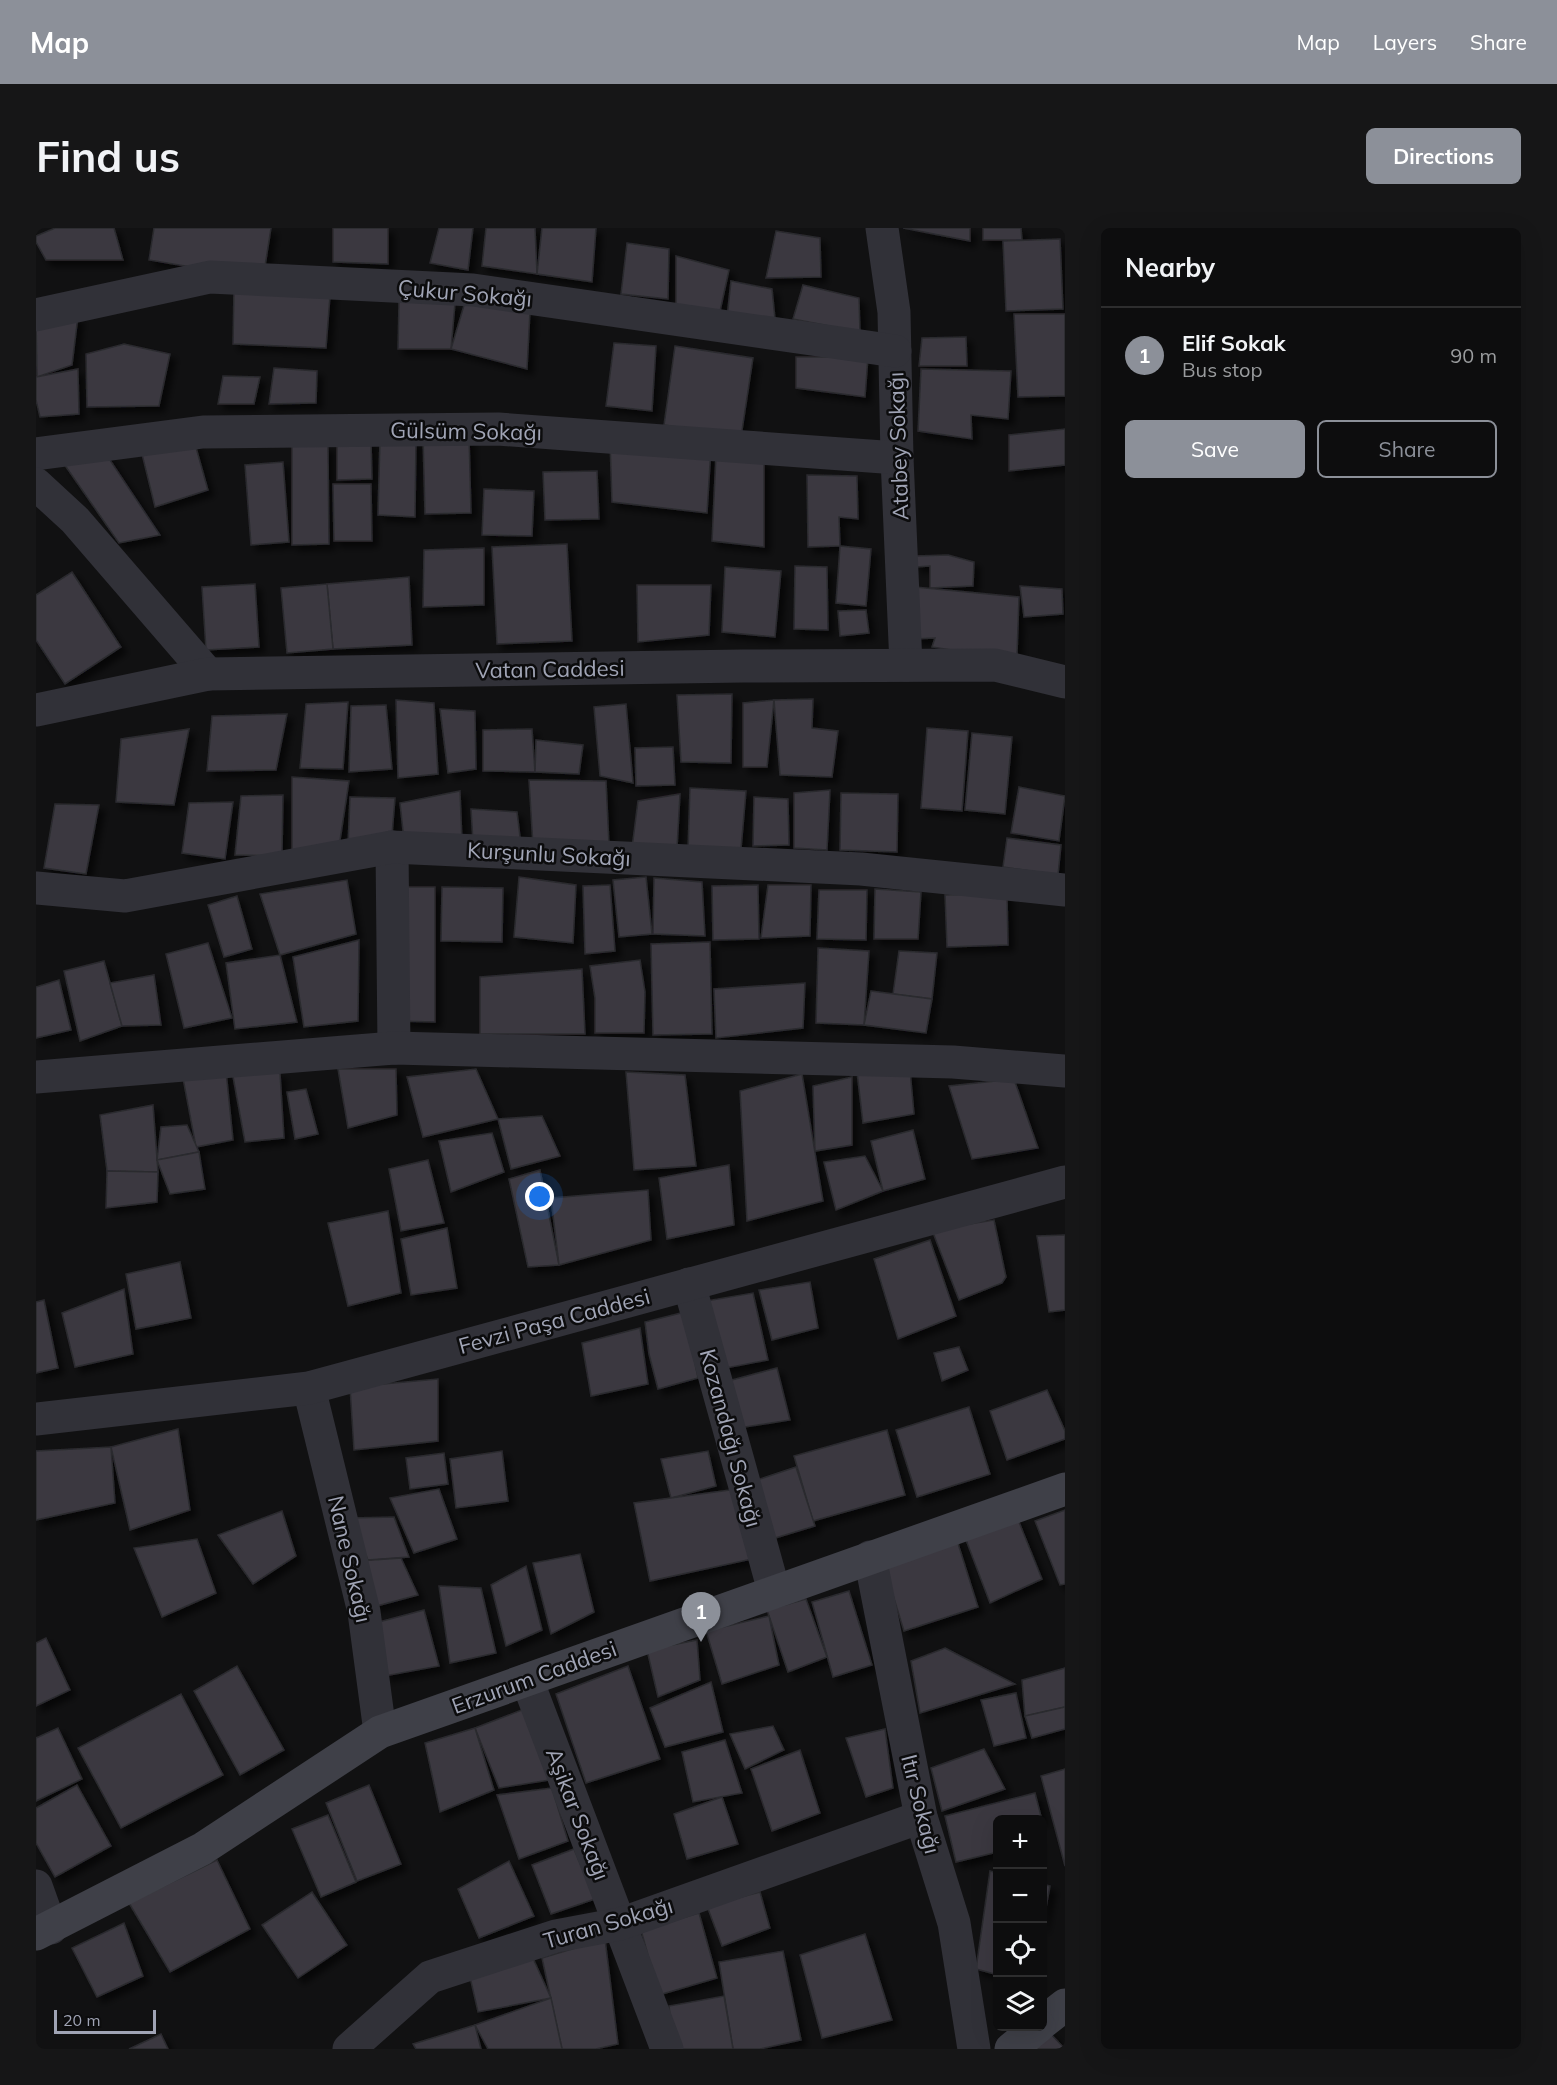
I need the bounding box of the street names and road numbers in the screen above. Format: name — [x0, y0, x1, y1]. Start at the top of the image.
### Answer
street label: Çukur Sokağı — [397, 273, 533, 313]
street label: Atabey Sokağı — [881, 371, 915, 521]
street label: Gülsüm Sokağı — [390, 416, 542, 446]
street label: Vatan Caddesi — [475, 654, 625, 684]
street label: Kurşunlu Sokağı — [467, 836, 631, 872]
street label: Fevzi Paşa Caddesi — [455, 1282, 653, 1360]
street label: Kozandağı Sokağı — [694, 1346, 768, 1530]
street label: Nane Sokağı — [322, 1493, 378, 1625]
street label: Erzurum Caddesi — [448, 1634, 620, 1720]
street label: Aşikar Sokağı — [540, 1744, 616, 1884]
street label: Itır Sokağı — [895, 1751, 947, 1857]
street label: Turan Sokağı — [540, 1891, 676, 1955]

